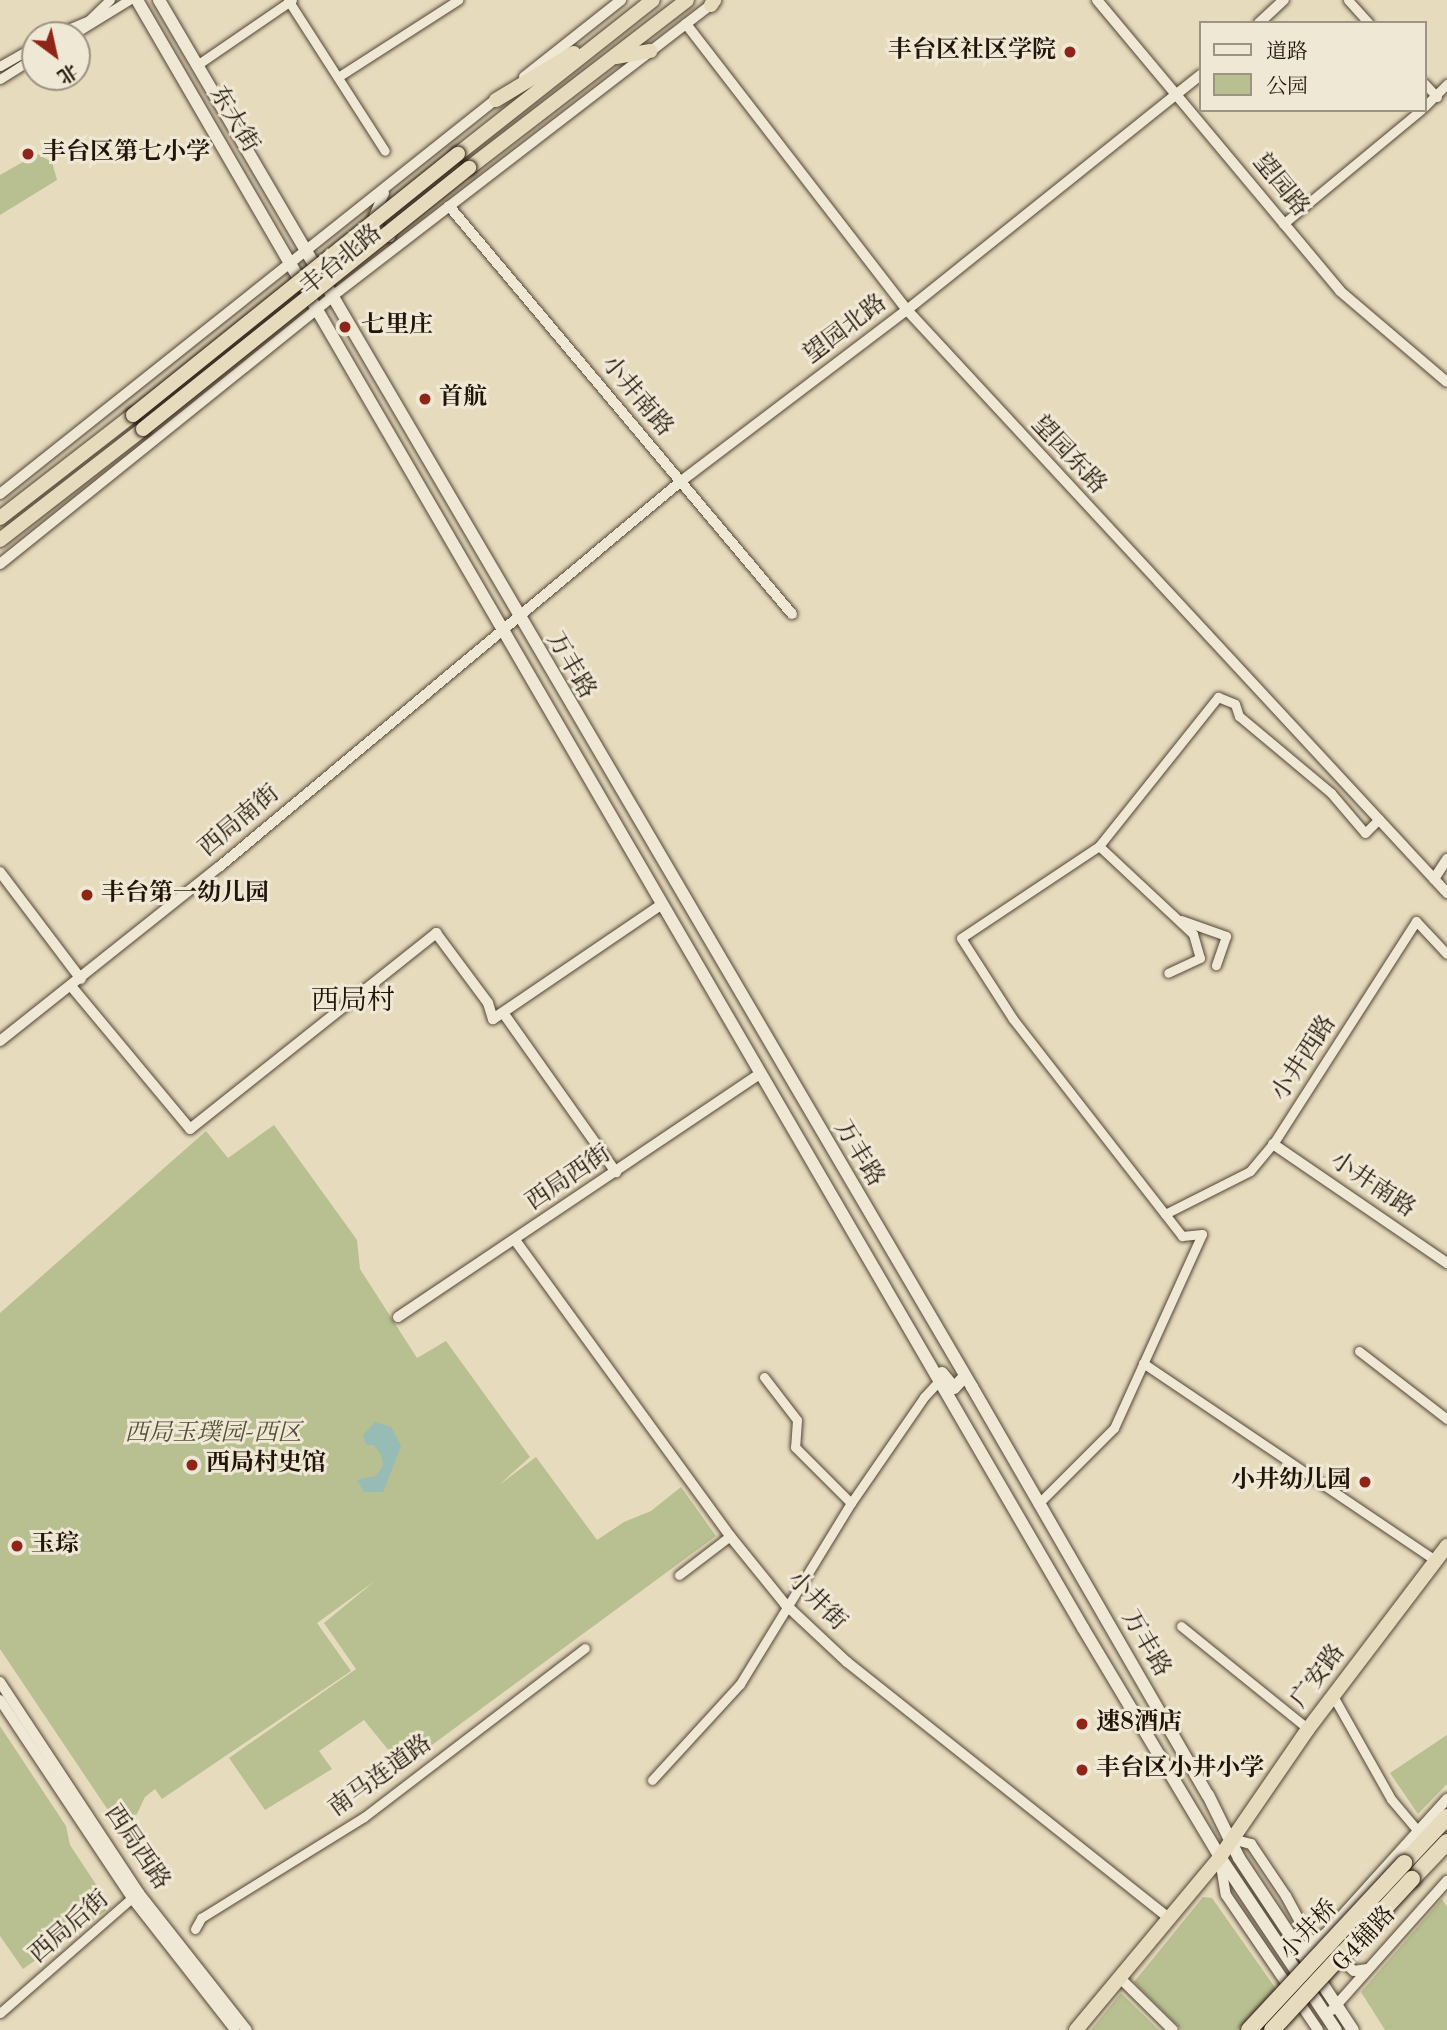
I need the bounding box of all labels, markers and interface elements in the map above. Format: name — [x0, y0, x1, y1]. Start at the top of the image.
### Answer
north arrow — [21, 21, 91, 91]
legend — [1198, 21, 1426, 112]
place label: 丰台区社区学院 — [888, 38, 1056, 66]
text: 道路 — [1266, 42, 1308, 63]
marker: 丰台区社区学院 — [1062, 44, 1078, 60]
text: 北 — [53, 59, 80, 85]
text: 公园 — [1266, 77, 1308, 98]
street label: 东大街 — [202, 82, 264, 158]
place label: 丰台区第七小学 — [42, 140, 210, 168]
marker: 丰台区第七小学 — [20, 146, 36, 162]
street label: 望园路 — [1246, 149, 1314, 223]
street label: 丰台北路 — [296, 220, 388, 302]
street label: 望园北路 — [799, 290, 893, 370]
place label: 七里庄 — [361, 313, 433, 341]
marker: 七里庄 — [335, 317, 355, 337]
street label: 小井南路 — [594, 351, 678, 443]
place label: 首航 — [439, 385, 487, 413]
marker: 首航 — [417, 391, 433, 407]
street label: 望园东路 — [1025, 411, 1111, 501]
street label: 万丰路 — [540, 628, 600, 704]
street label: 西局南街 — [194, 780, 286, 864]
place label: 丰台第一幼儿园 — [101, 881, 269, 909]
marker: 丰台第一幼儿园 — [79, 887, 95, 903]
district label: 西局村 — [311, 985, 395, 1019]
street label: 小井西路 — [1267, 1011, 1343, 1107]
street label: 万丰路 — [827, 1116, 889, 1192]
street label: 西局西街 — [521, 1140, 617, 1218]
street label: 小井南路 — [1324, 1147, 1420, 1225]
park label: 西局玉璞园-西区 — [125, 1421, 301, 1449]
place label: 西局村史馆 — [206, 1451, 326, 1479]
marker: 西局村史馆 — [184, 1457, 200, 1473]
place label: 小井幼儿园 — [1231, 1468, 1351, 1496]
marker: 小井幼儿园 — [1357, 1474, 1373, 1490]
place label: 玉琮 — [31, 1532, 79, 1560]
marker: 玉琮 — [9, 1538, 25, 1554]
street label: 小井街 — [780, 1566, 852, 1638]
street label: 万丰路 — [1115, 1606, 1175, 1682]
street label: 广安路 — [1286, 1640, 1352, 1714]
place label: 速8酒店 — [1096, 1710, 1182, 1738]
marker: 速8酒店 — [1074, 1716, 1090, 1732]
street label: 南马连道路 — [324, 1730, 438, 1824]
place label: 丰台区小井小学 — [1096, 1756, 1264, 1784]
marker: 丰台区小井小学 — [1074, 1762, 1090, 1778]
street label: 西局西路 — [97, 1800, 175, 1896]
street label: 西局后街 — [24, 1886, 116, 1970]
street label: 小井桥 — [1275, 1895, 1345, 1967]
street label: G4辅路 — [1327, 1901, 1403, 1979]

